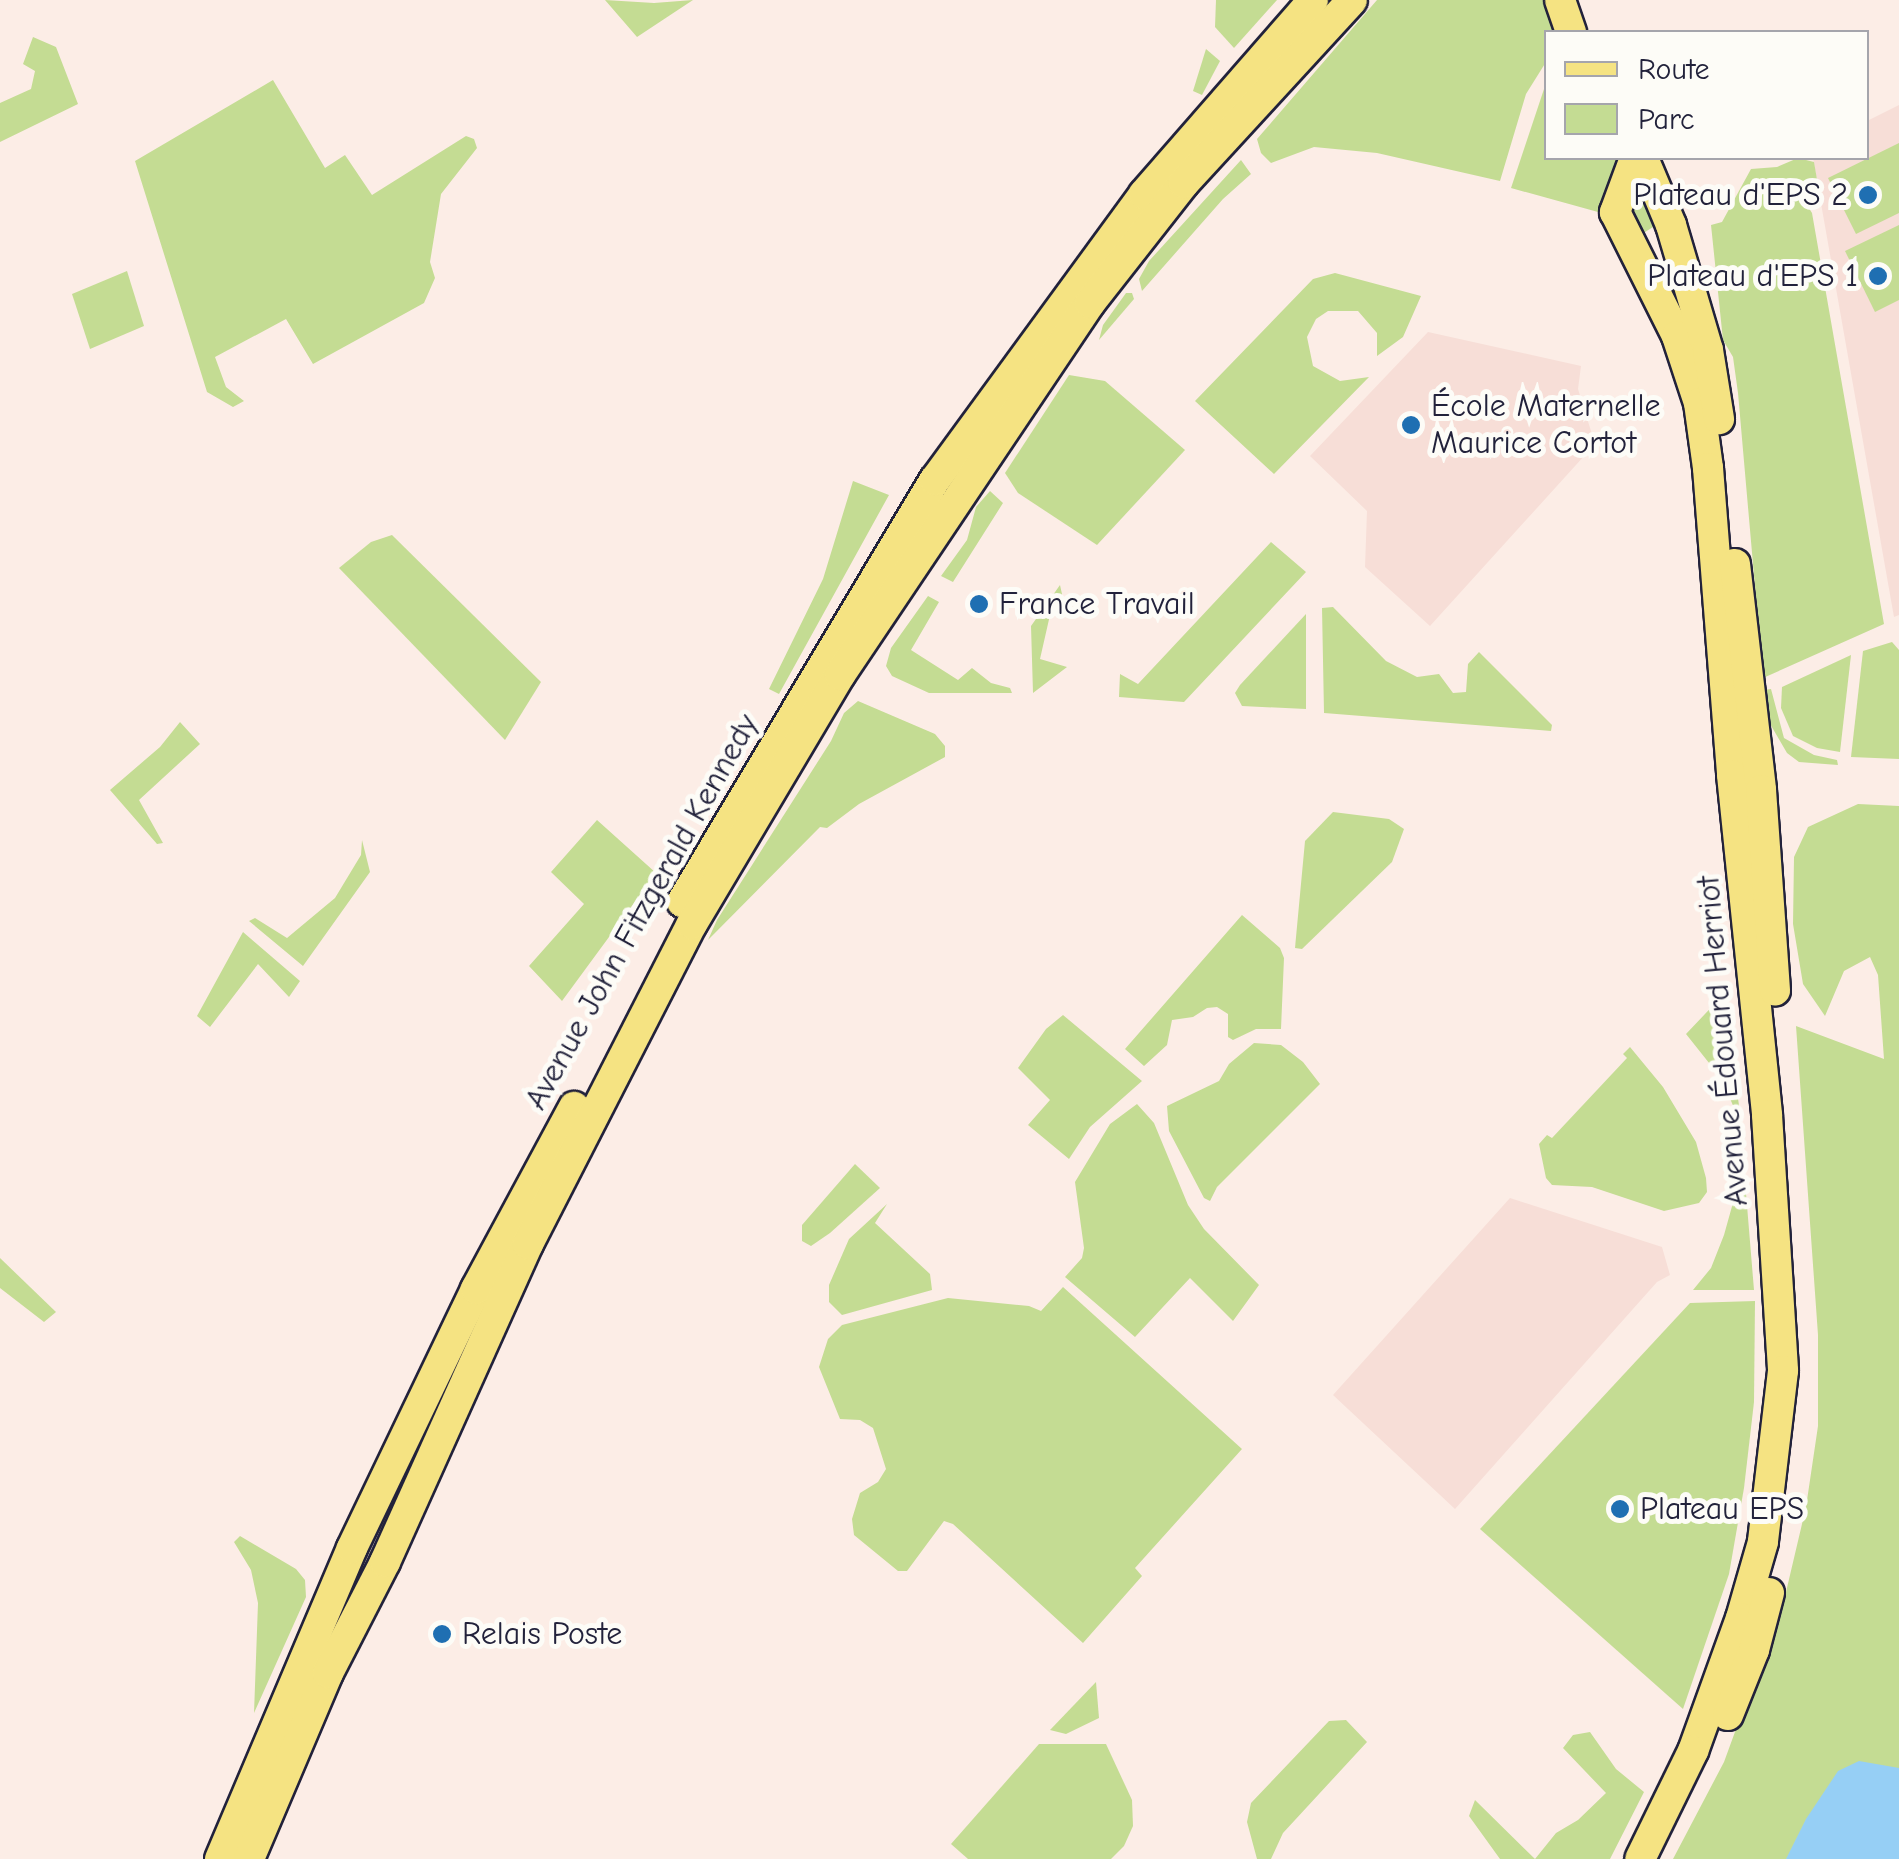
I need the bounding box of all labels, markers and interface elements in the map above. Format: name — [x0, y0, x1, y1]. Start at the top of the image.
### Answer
legend — [1544, 30, 1869, 160]
text: Route — [1638, 52, 1709, 87]
text: Parc — [1638, 102, 1695, 137]
place label: Plateau d'EPS 2 — [1633, 176, 1848, 214]
marker: Plateau d'EPS 2 — [1857, 184, 1879, 206]
place label: Plateau d'EPS 1 — [1647, 257, 1858, 295]
marker: Plateau d'EPS 1 — [1867, 265, 1889, 287]
place label: École Maternelle Maurice Cortot — [1431, 388, 1660, 463]
marker: École Maternelle Maurice Cortot — [1400, 414, 1422, 436]
place label: France Travail — [999, 585, 1195, 623]
marker: France Travail — [968, 593, 990, 615]
street label: Avenue John Fitzgerald Kennedy — [517, 708, 767, 1116]
street label: Avenue Édouard Herriot — [1689, 874, 1757, 1208]
place label: Plateau EPS — [1640, 1490, 1804, 1528]
marker: Plateau EPS — [1609, 1498, 1631, 1520]
place label: Relais Poste — [462, 1615, 622, 1653]
marker: Relais Poste — [431, 1623, 453, 1645]

